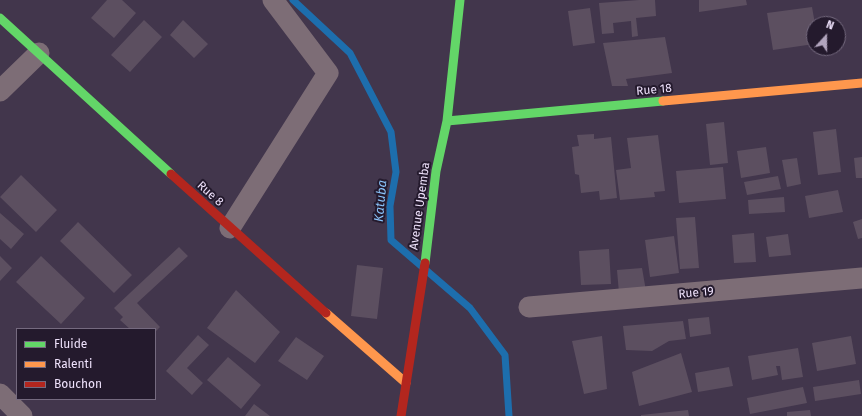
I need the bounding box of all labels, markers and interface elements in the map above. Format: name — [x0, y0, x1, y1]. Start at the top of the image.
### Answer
north arrow — [806, 16, 846, 56]
text: N — [824, 18, 836, 33]
street label: Rue 18 — [636, 81, 672, 99]
street label: Avenue Upemba — [407, 161, 433, 251]
street label: Rue 8 — [194, 178, 226, 210]
water label: Katuba — [371, 179, 391, 223]
street label: Rue 19 — [678, 284, 714, 302]
legend — [16, 328, 156, 400]
text: Fluide — [54, 337, 87, 351]
text: Ralenti — [54, 357, 92, 371]
text: Bouchon — [54, 377, 102, 391]

